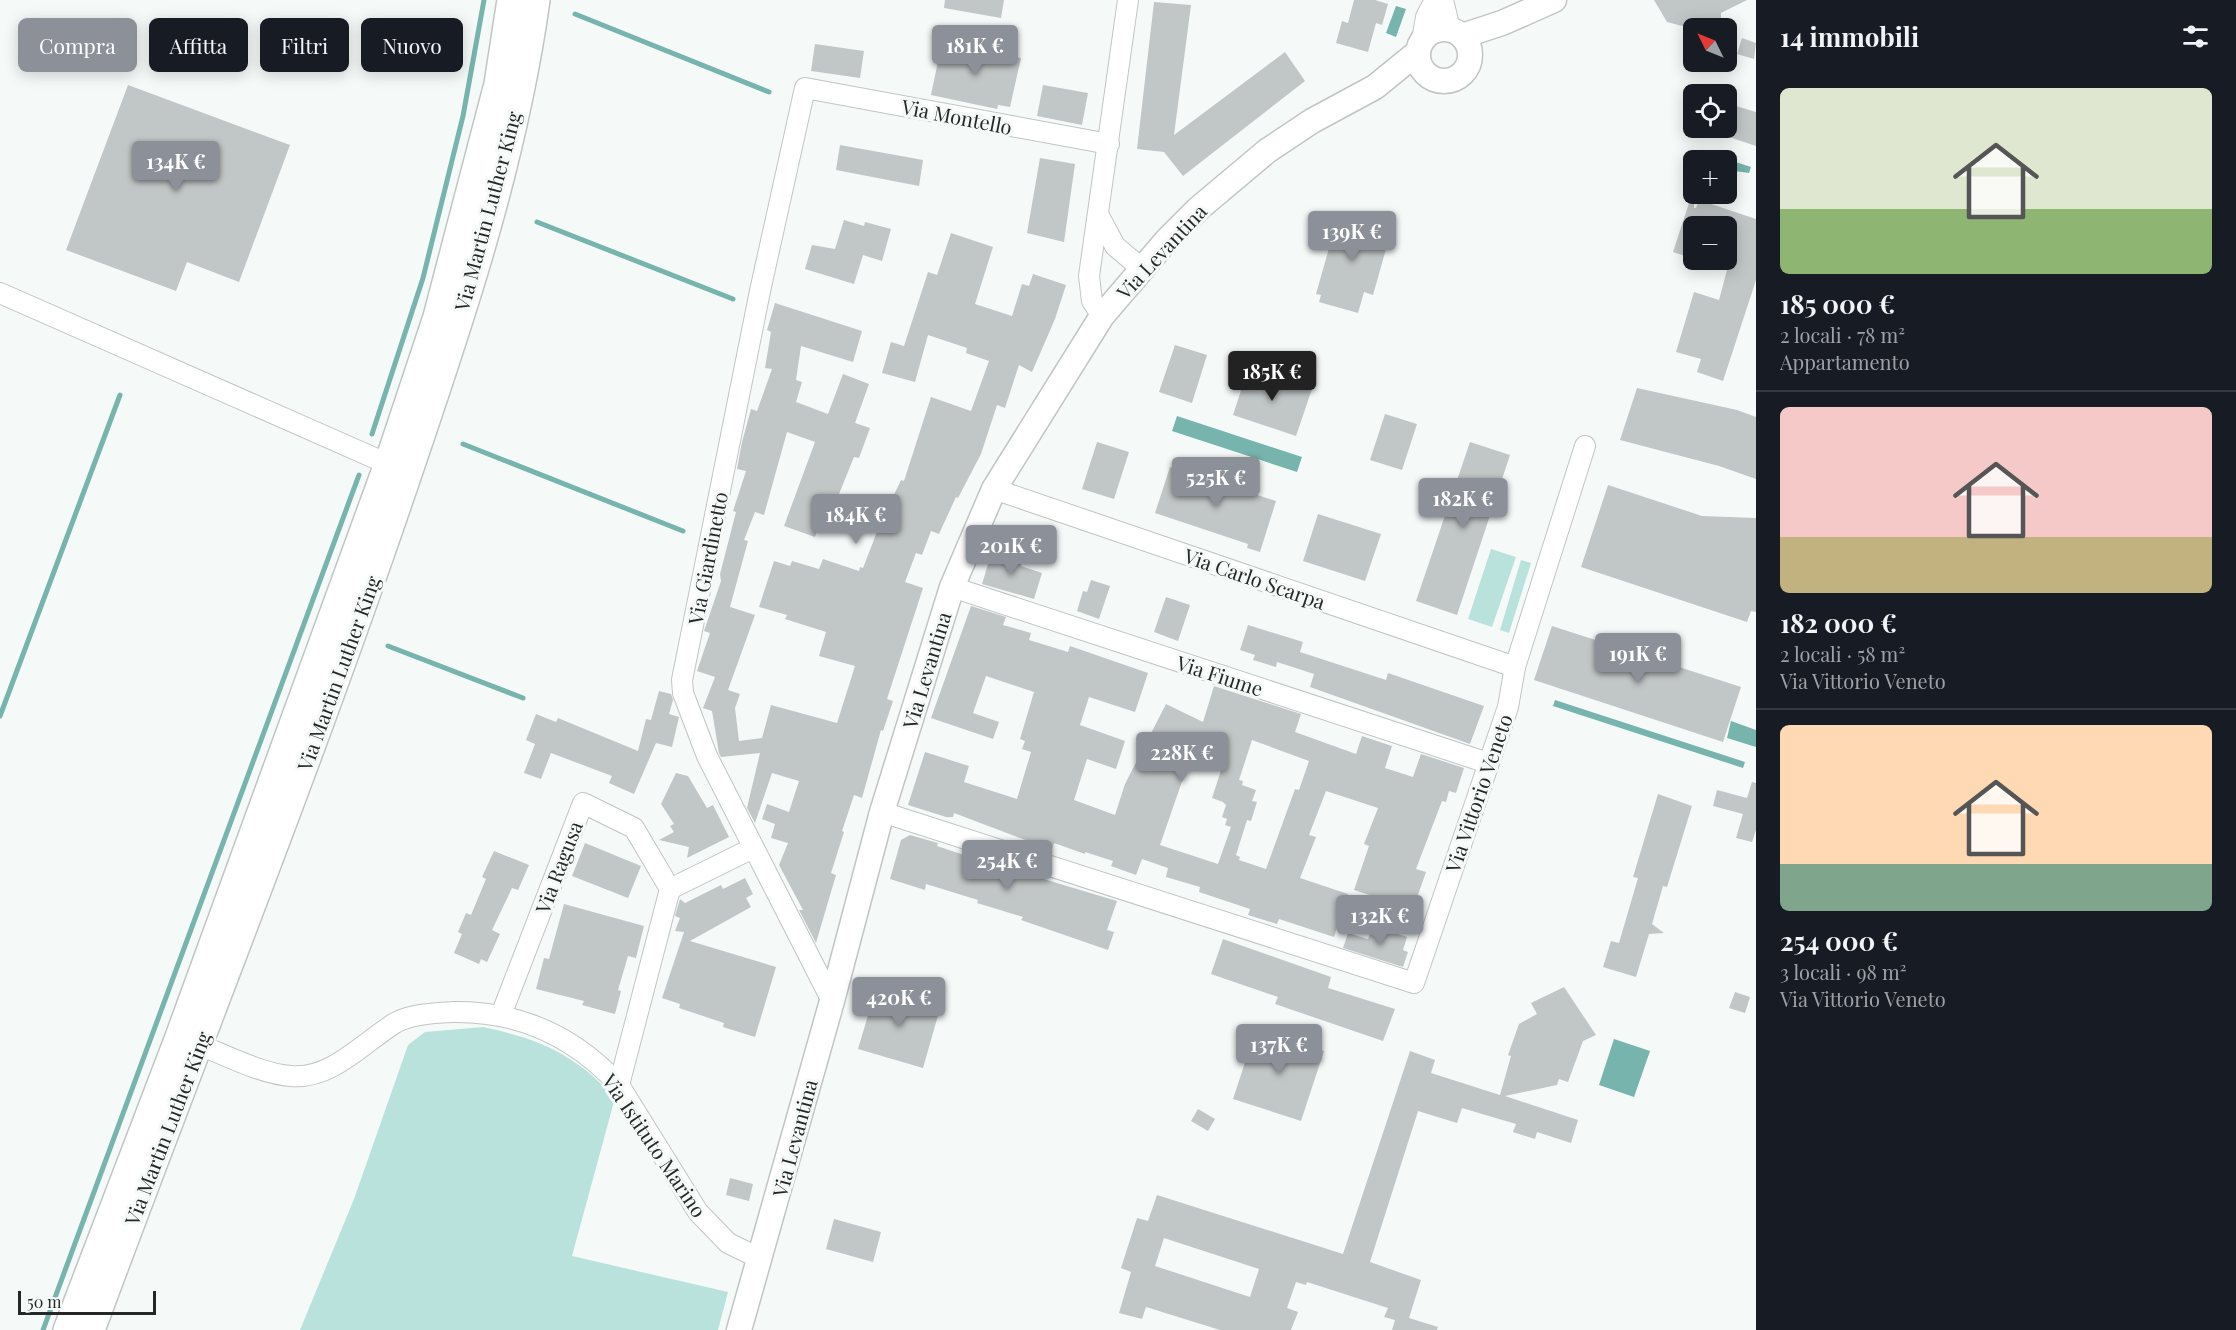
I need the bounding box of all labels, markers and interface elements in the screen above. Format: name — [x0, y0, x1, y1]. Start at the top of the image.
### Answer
chip: Compra — [18, 18, 137, 72]
chip: Affitta — [149, 18, 248, 72]
chip: Filtri — [260, 18, 349, 72]
chip: Nuovo — [361, 18, 463, 72]
north arrow — [1683, 18, 1737, 72]
map controls — [1683, 18, 1737, 270]
text: 14 immobili — [1780, 19, 1919, 54]
icon: filters — [2179, 20, 2212, 53]
pin: 181K € — [926, 25, 1024, 76]
text: 181K € — [946, 31, 1004, 58]
button: locate — [1683, 84, 1737, 138]
street label: Via Montello — [898, 92, 1015, 140]
street label: Via Martin Luther King — [447, 108, 527, 315]
icon: home — [1942, 127, 2050, 235]
pin: 134K € — [127, 141, 225, 192]
text: 134K € — [146, 147, 206, 174]
button: + — [1683, 150, 1737, 204]
street label: Via Levantina — [1109, 198, 1212, 305]
pin: 139K € — [1303, 211, 1401, 262]
button: − — [1683, 216, 1737, 270]
text: 139K € — [1322, 217, 1382, 244]
text: 185 000 € — [1780, 286, 1895, 321]
text: 2 locali · 78 m² — [1780, 321, 1905, 348]
text: Appartamento — [1780, 348, 1910, 375]
pin: 185K € — [1223, 351, 1321, 402]
text: 185K € — [1242, 357, 1302, 384]
icon: home — [1942, 446, 2050, 554]
pin: 525K € — [1167, 457, 1265, 508]
text: 525K € — [1186, 463, 1246, 490]
pin: 182K € — [1414, 478, 1512, 529]
text: 182K € — [1433, 484, 1493, 511]
street label: Via Giardinetto — [681, 489, 733, 628]
pin: 184K € — [807, 494, 905, 545]
text: 184K € — [826, 500, 886, 527]
pin: 201K € — [962, 525, 1060, 576]
text: 201K € — [980, 531, 1042, 558]
street label: Via Carlo Scarpa — [1180, 541, 1329, 615]
street label: Via Martin Luther King — [290, 571, 386, 775]
text: 182 000 € — [1780, 605, 1897, 640]
street label: Via Levantina — [895, 608, 957, 733]
pin: 191K € — [1589, 633, 1687, 684]
text: 191K € — [1609, 639, 1667, 666]
text: 2 locali · 58 m² — [1780, 640, 1905, 667]
street label: Via Fiume — [1172, 648, 1267, 702]
text: Via Vittorio Veneto — [1780, 667, 1946, 694]
street label: Via Vittorio Veneto — [1438, 710, 1518, 877]
pin: 228K € — [1133, 732, 1231, 783]
text: 228K € — [1150, 738, 1214, 765]
icon: home — [1942, 764, 2050, 872]
street label: Via Ragusa — [528, 817, 588, 918]
pin: 254K € — [958, 840, 1056, 891]
text: 254K € — [976, 846, 1038, 873]
pin: 132K € — [1331, 895, 1429, 946]
text: 132K € — [1350, 901, 1410, 928]
text: 254 000 € — [1780, 923, 1898, 958]
text: 3 locali · 98 m² — [1780, 958, 1906, 985]
pin: 420K € — [850, 977, 948, 1028]
text: 420K € — [866, 983, 932, 1010]
text: Via Vittorio Veneto — [1780, 985, 1946, 1012]
pin: 137K € — [1230, 1024, 1328, 1075]
street label: Via Martin Luther King — [117, 1027, 217, 1230]
text: 137K € — [1250, 1030, 1308, 1057]
street label: Via Istituto Marino — [596, 1067, 713, 1222]
street label: Via Levantina — [765, 1076, 823, 1201]
scale bar — [18, 1288, 156, 1316]
text: 50 m — [27, 1291, 61, 1312]

